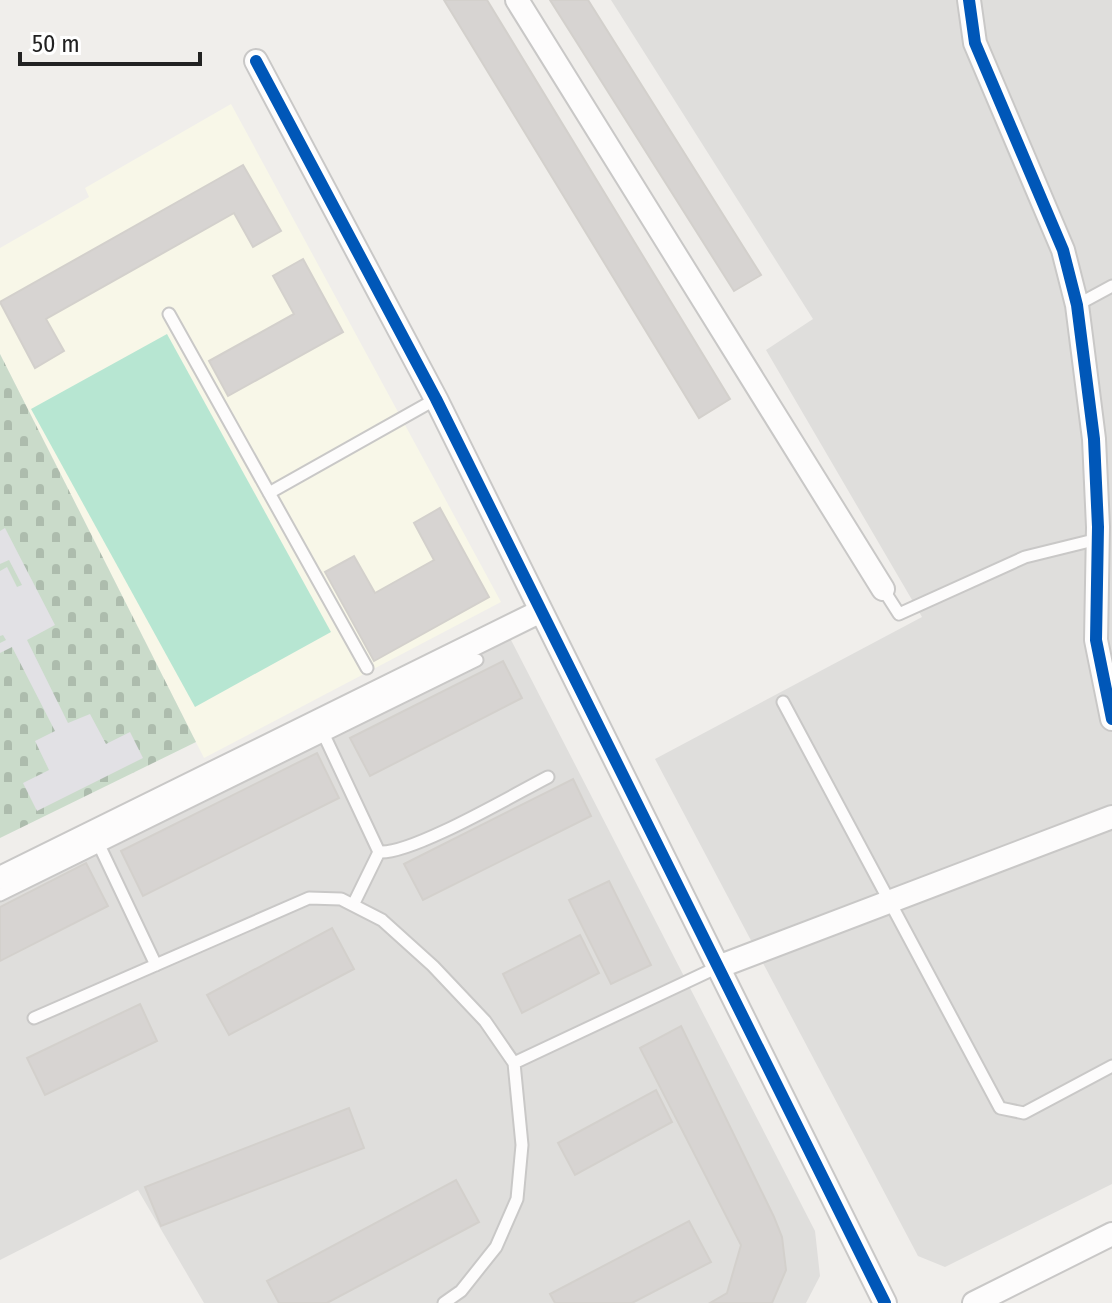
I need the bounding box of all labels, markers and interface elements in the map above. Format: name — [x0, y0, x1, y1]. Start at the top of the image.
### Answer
scale bar — [20, 16, 200, 66]
text: 50 m — [32, 30, 80, 58]

